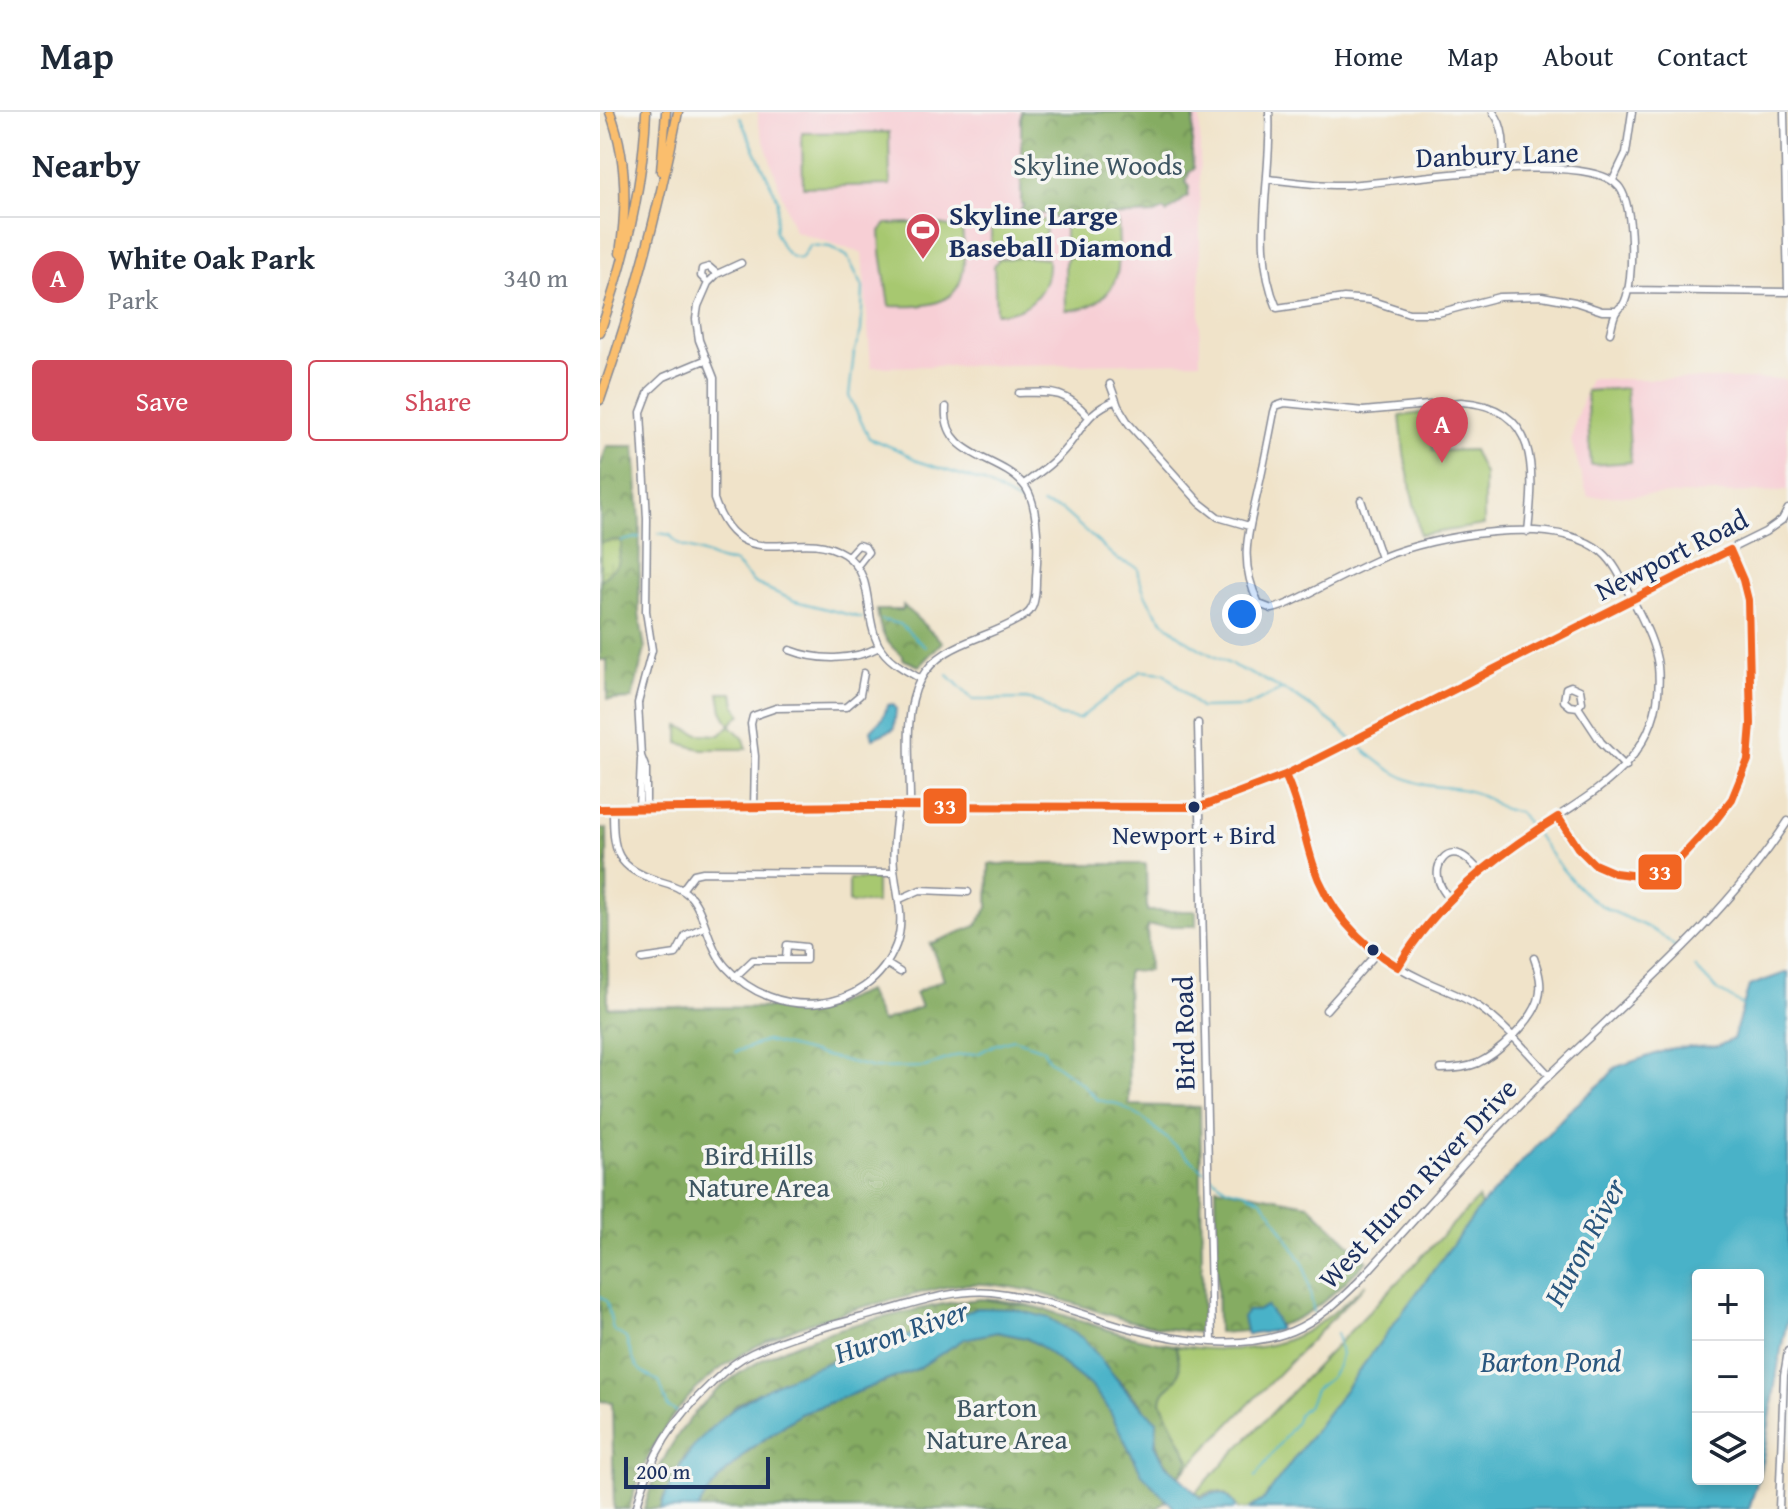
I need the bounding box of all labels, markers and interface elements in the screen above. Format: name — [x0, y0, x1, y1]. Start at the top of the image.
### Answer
text: Map — [40, 27, 114, 83]
text: Home — [1334, 35, 1403, 76]
text: Map — [1447, 35, 1499, 76]
text: About — [1543, 35, 1613, 76]
text: Contact — [1657, 35, 1748, 76]
street label: Danbury Lane — [1415, 131, 1579, 177]
text: Nearby — [32, 140, 141, 189]
park label: Skyline Woods — [1013, 144, 1183, 185]
place label: Skyline Large Baseball Diamond — [949, 194, 1173, 267]
sports icon: Skyline Large Baseball Diamond — [904, 211, 942, 261]
text: White Oak Park — [108, 236, 315, 280]
text: A — [50, 258, 66, 297]
text: 340 m — [503, 258, 568, 297]
text: Park — [108, 280, 158, 319]
button: Save — [32, 360, 292, 441]
button: Share — [308, 360, 568, 441]
pin: A — [1416, 397, 1468, 463]
street label: Newport Road — [1587, 498, 1755, 610]
your location — [1222, 594, 1262, 634]
line badge: 33 — [922, 787, 968, 825]
text: 33 — [934, 790, 956, 822]
marker: Newport + Bird — [1186, 799, 1202, 815]
place label: Newport + Bird — [1112, 815, 1276, 854]
line badge: 33 — [1637, 853, 1683, 891]
text: 33 — [1649, 856, 1671, 888]
unlabelled marker — [1365, 942, 1381, 958]
street label: Bird Road — [1162, 975, 1204, 1091]
street label: West Huron River Drive — [1308, 1068, 1526, 1298]
park label: Bird Hills Nature Area — [688, 1134, 830, 1207]
water label: Huron River — [1531, 1170, 1636, 1315]
map controls — [1692, 1269, 1764, 1485]
button: + — [1692, 1269, 1764, 1341]
water label: Huron River — [827, 1287, 975, 1375]
water label: Barton Pond — [1480, 1339, 1621, 1383]
button: − — [1692, 1341, 1764, 1413]
park label: Barton Nature Area — [926, 1386, 1068, 1459]
button: layers — [1692, 1413, 1764, 1485]
scale bar — [624, 1453, 770, 1489]
text: 200 m — [636, 1455, 691, 1487]

